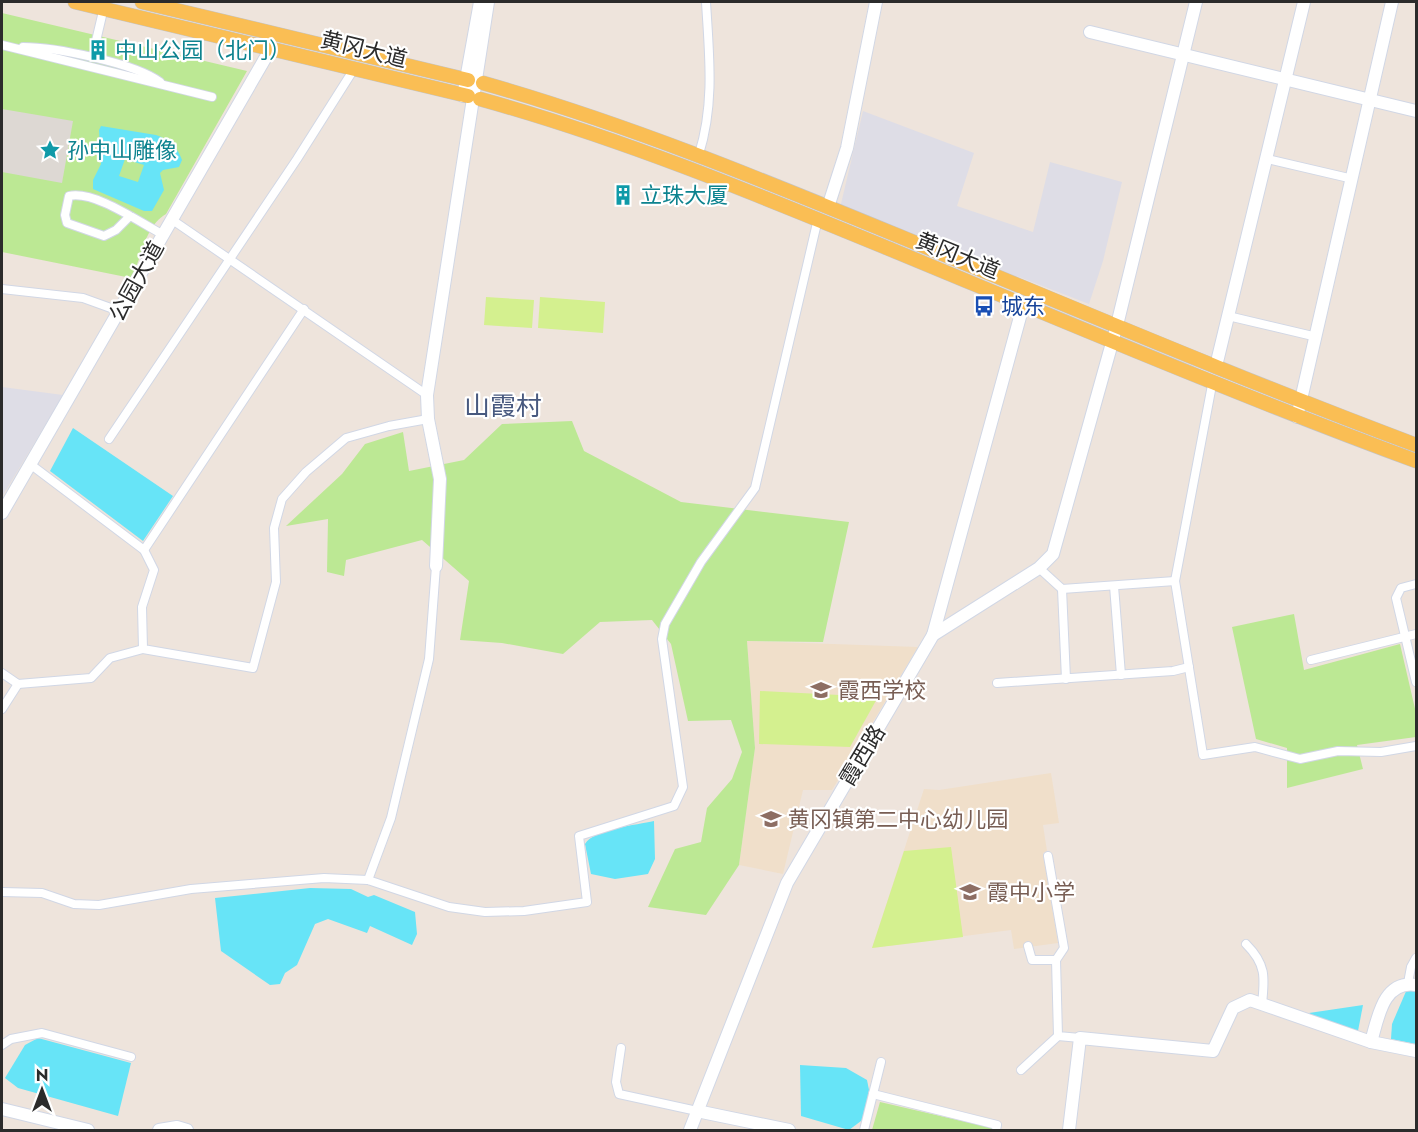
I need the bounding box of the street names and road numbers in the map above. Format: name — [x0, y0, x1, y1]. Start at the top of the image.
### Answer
street label: 黄冈大道 — [317, 23, 411, 75]
street label: 黄冈大道 — [911, 224, 1005, 286]
street label: 公园大道 — [101, 235, 171, 327]
street label: 霞西路 — [831, 718, 893, 792]

